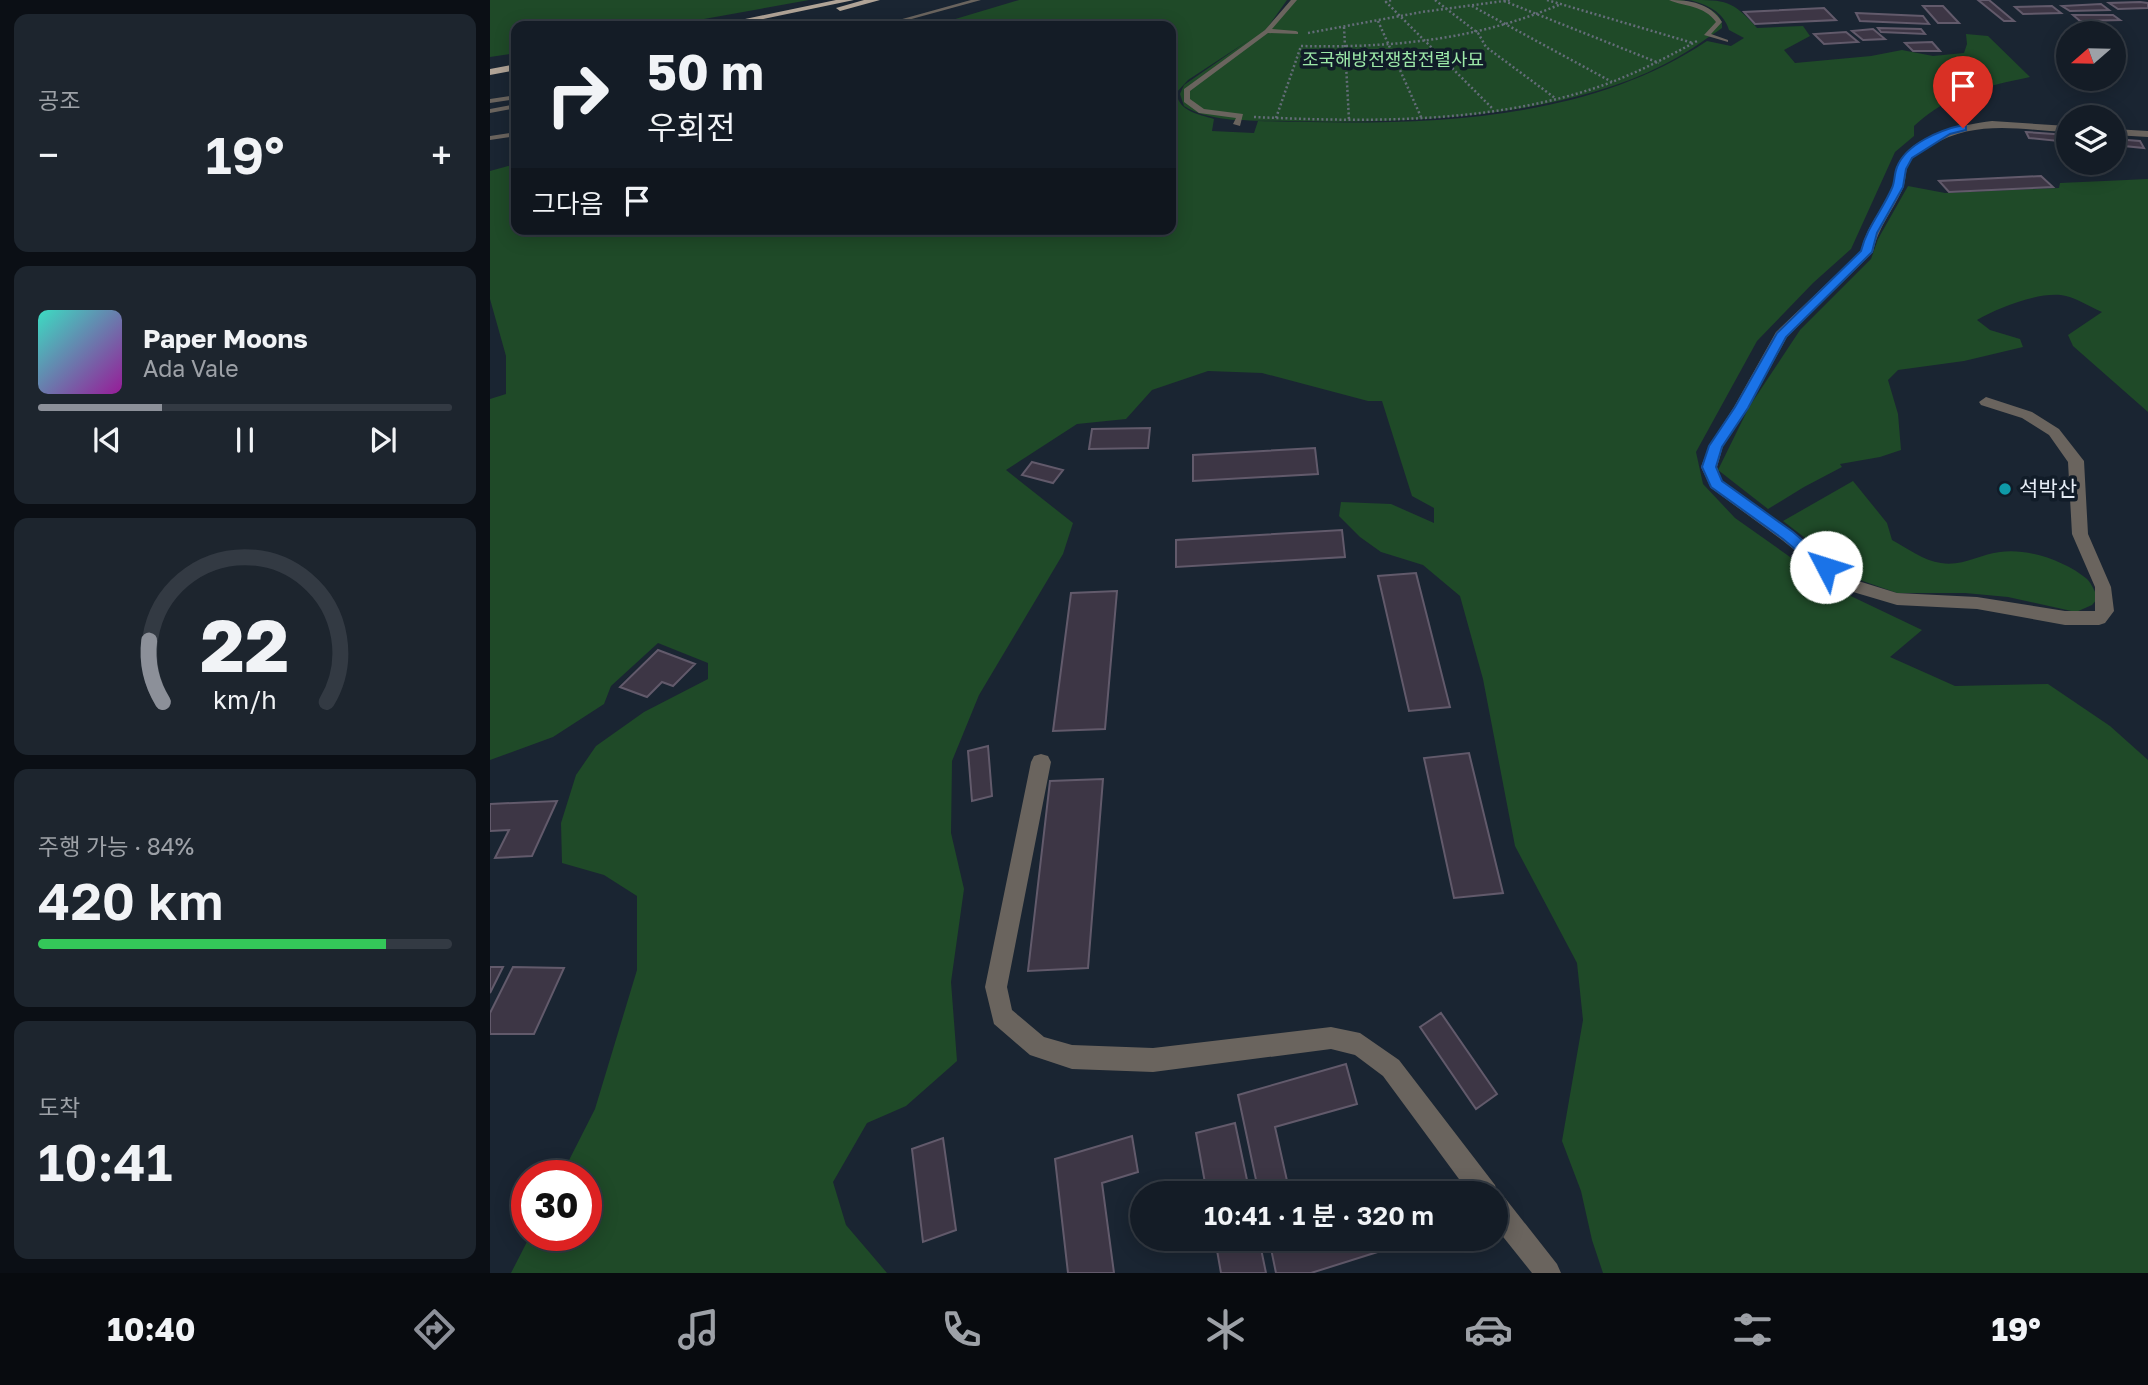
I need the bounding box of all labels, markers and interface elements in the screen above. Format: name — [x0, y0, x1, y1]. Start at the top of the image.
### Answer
north arrow — [2056, 21, 2126, 91]
map controls — [2056, 21, 2126, 175]
text: 50 m — [647, 42, 764, 101]
park label: 조국해방전쟁참전렬사묘 — [1302, 48, 1484, 70]
icon: right — [532, 49, 623, 140]
pin — [1933, 56, 1993, 128]
icon: arrive — [1944, 67, 1982, 105]
text: 공조 — [38, 86, 80, 114]
button: layers — [2056, 105, 2126, 175]
text: 우회전 — [647, 108, 735, 146]
text: 19° — [206, 123, 284, 185]
text: − — [38, 132, 59, 177]
text: + — [431, 132, 452, 177]
icon: arrive — [618, 182, 656, 220]
text: 그다음 — [532, 188, 604, 219]
text: Paper Moons — [143, 323, 308, 354]
text: Ada Vale — [143, 354, 239, 382]
icon: previous — [88, 421, 126, 459]
icon: pause — [226, 421, 264, 459]
icon: next — [364, 421, 402, 459]
place label: 석박산 — [2019, 475, 2077, 501]
marker: 석박산 — [1997, 481, 2013, 497]
position arrow — [1789, 530, 1863, 604]
text: 22 — [201, 602, 289, 689]
text: km/h — [213, 684, 277, 715]
text: 주행 가능 · 84% — [38, 832, 194, 860]
text: 420 km — [38, 869, 223, 931]
text: 도착 — [38, 1093, 80, 1121]
text: 10:41 — [38, 1130, 172, 1192]
speed limit sign: 30 — [511, 1160, 602, 1251]
text: 10:41 · 1 분 · 320 m — [1204, 1200, 1434, 1231]
icon: directions — [410, 1305, 459, 1354]
icon: music — [674, 1305, 723, 1354]
icon: phone — [937, 1305, 986, 1354]
icon: climate — [1201, 1305, 1250, 1354]
icon: car — [1464, 1305, 1513, 1354]
icon: filters — [1728, 1305, 1777, 1354]
text: 10:40 — [107, 1310, 196, 1348]
text: 19° — [1991, 1310, 2041, 1348]

